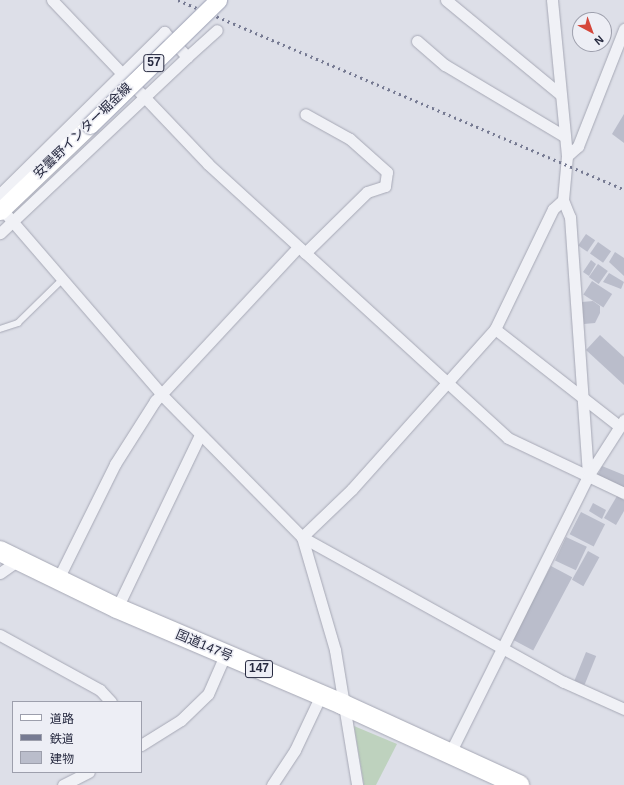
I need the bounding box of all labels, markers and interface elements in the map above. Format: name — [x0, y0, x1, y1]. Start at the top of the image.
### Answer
north arrow — [572, 12, 612, 52]
text: N — [592, 33, 606, 47]
road number: 57 — [143, 53, 165, 73]
street label: 安曇野インター堀金線 — [31, 80, 135, 182]
street label: 国道147号 — [173, 627, 235, 665]
road number: 147 — [244, 659, 274, 679]
legend — [12, 701, 142, 773]
text: 道路 — [50, 712, 74, 726]
text: 鉄道 — [50, 732, 74, 746]
text: 建物 — [50, 752, 74, 766]

